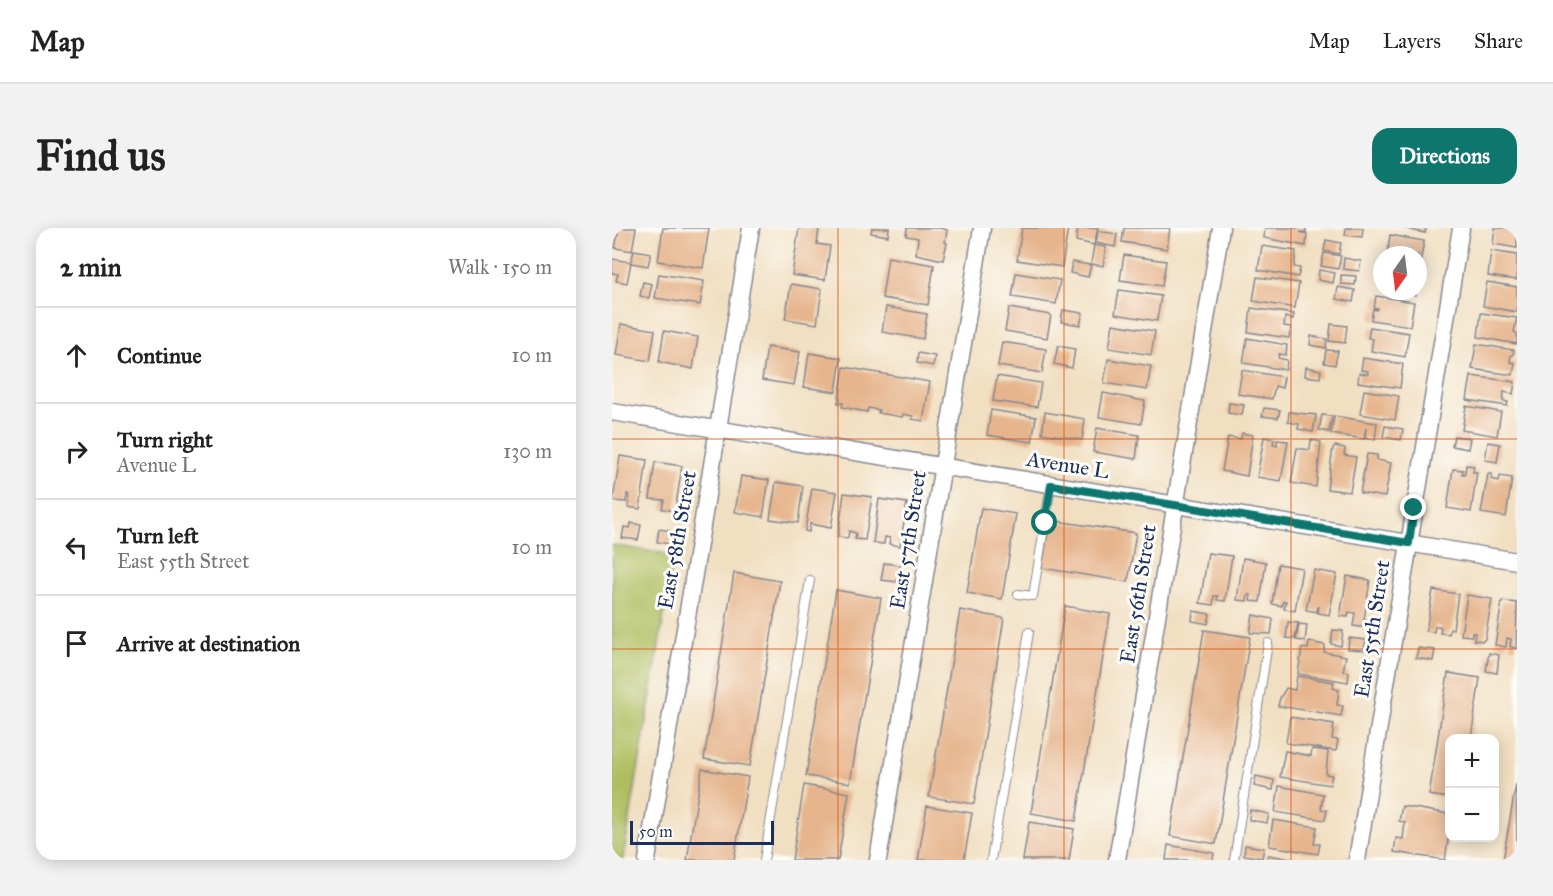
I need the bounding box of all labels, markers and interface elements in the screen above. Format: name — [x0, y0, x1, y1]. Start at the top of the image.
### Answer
text: Map — [30, 24, 85, 59]
text: Map — [1309, 28, 1350, 54]
text: Layers — [1383, 28, 1441, 54]
text: Share — [1474, 28, 1523, 54]
button: Directions — [1372, 128, 1517, 184]
text: Find us — [36, 130, 166, 182]
north arrow — [1373, 246, 1427, 300]
text: 2 min — [60, 251, 121, 283]
text: Walk · 150 m — [448, 255, 552, 279]
icon: ahead — [60, 339, 93, 372]
text: Continue — [117, 342, 202, 369]
text: 10 m — [511, 343, 552, 367]
text: Turn right — [117, 426, 213, 453]
icon: right — [60, 435, 93, 468]
text: 130 m — [503, 439, 552, 463]
street label: Avenue L — [1024, 446, 1112, 484]
text: Avenue L — [117, 453, 196, 477]
street label: East 58th Street — [652, 468, 702, 611]
street label: East 57th Street — [884, 468, 932, 611]
route end — [1400, 494, 1426, 520]
route start — [1031, 509, 1057, 535]
text: Turn left — [117, 522, 199, 549]
street label: East 56th Street — [1114, 522, 1162, 665]
icon: left — [60, 531, 93, 564]
text: 10 m — [511, 535, 552, 559]
text: East 55th Street — [117, 549, 249, 573]
street label: East 55th Street — [1348, 558, 1396, 700]
icon: arrive — [60, 627, 93, 660]
text: Arrive at destination — [117, 630, 300, 657]
map controls — [1445, 734, 1499, 842]
button: + — [1445, 734, 1499, 788]
button: − — [1445, 788, 1499, 842]
scale bar — [630, 818, 774, 846]
text: 50 m — [639, 822, 673, 841]

